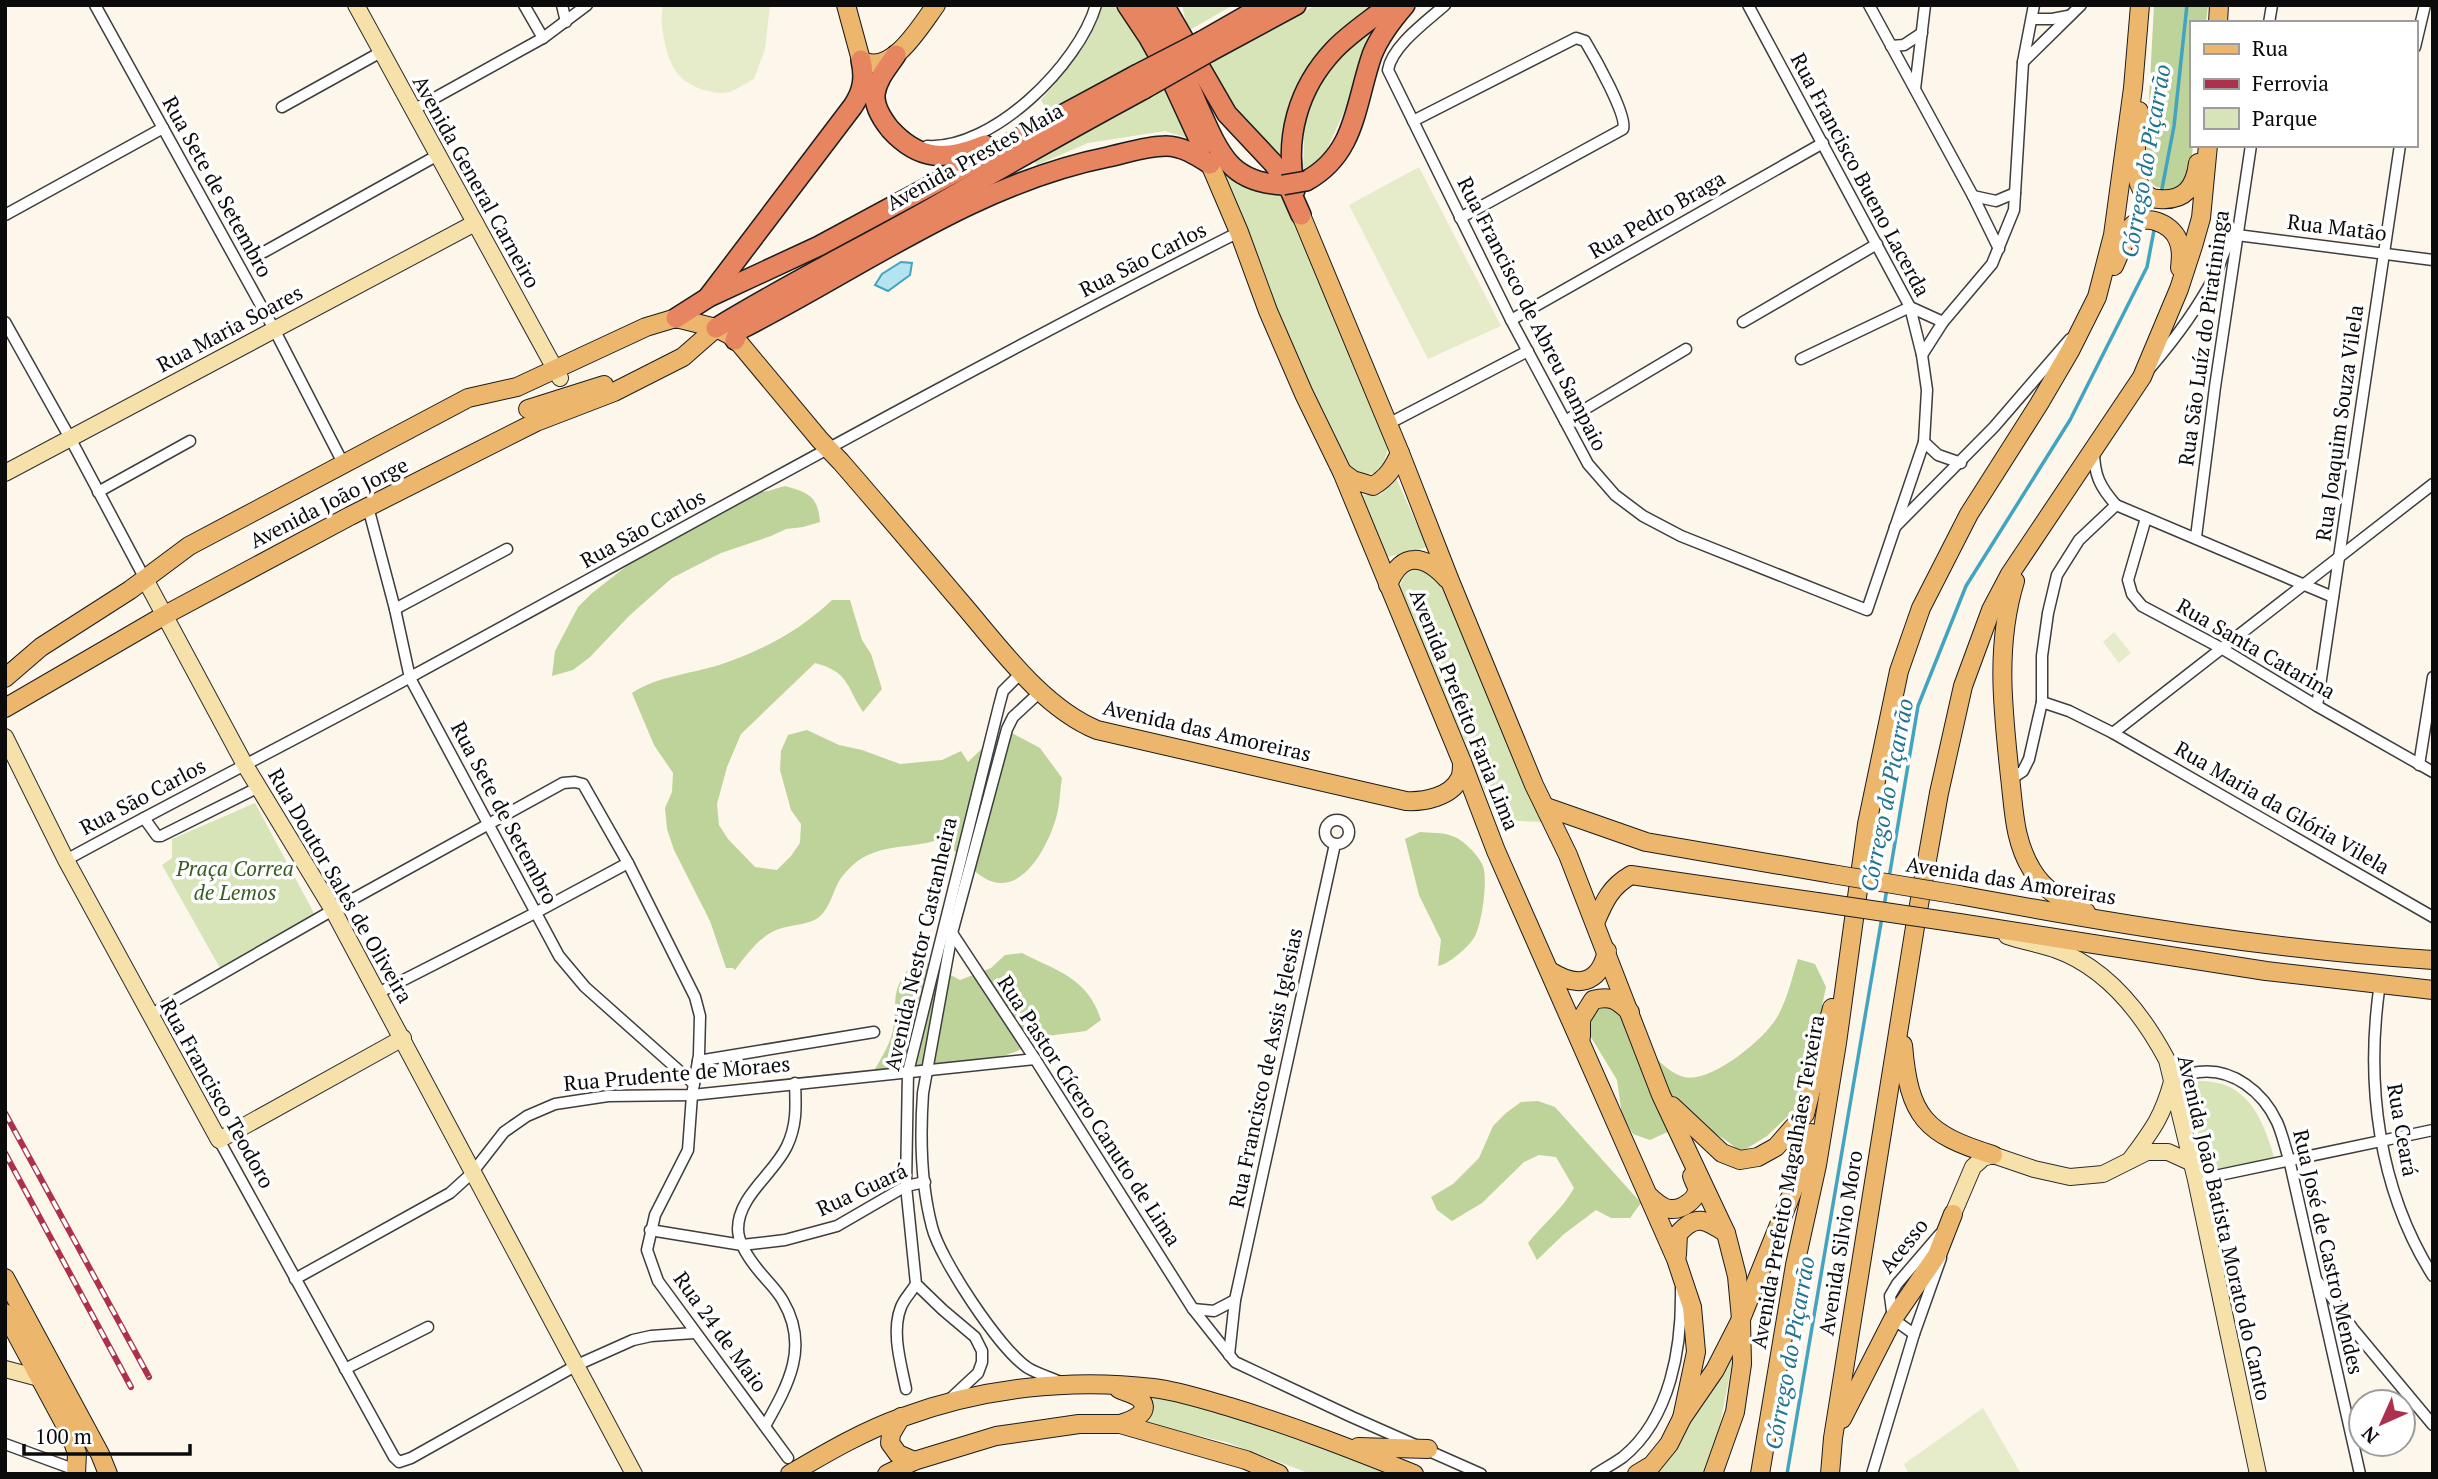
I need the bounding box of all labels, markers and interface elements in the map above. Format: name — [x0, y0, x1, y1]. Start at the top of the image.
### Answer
legend — [2190, 21, 2417, 147]
text: Rua — [2252, 34, 2288, 62]
street label: Rua Francisco Bueno Lacerda — [1785, 48, 1937, 302]
water label: Córrego do Piçarrão — [2113, 62, 2178, 260]
text: Ferrovia — [2252, 69, 2329, 97]
street label: Avenida General Carneiro — [407, 70, 547, 293]
street label: Rua Sete de Setembro — [156, 91, 279, 282]
street label: Avenida Prestes Maia — [881, 96, 1068, 216]
text: Parque — [2252, 104, 2317, 132]
street label: Rua Pedro Braga — [1583, 163, 1730, 265]
street label: Rua Francisco de Abreu Sampaio — [1451, 172, 1614, 455]
street label: Rua Matão — [2286, 207, 2388, 247]
street label: Rua São Luíz do Piratininga — [2171, 208, 2235, 467]
street label: Rua São Carlos — [1074, 215, 1211, 303]
street label: Rua Maria Soares — [152, 278, 307, 378]
street label: Rua Joaquim Souza Vilela — [2309, 302, 2370, 543]
street label: Avenida João Jorge — [245, 450, 413, 554]
street label: Rua São Carlos — [575, 482, 710, 574]
street label: Avenida Prefeito Faria Lima — [1404, 585, 1526, 835]
street label: Rua Santa Catarina — [2172, 591, 2341, 705]
street label: Avenida das Amoreiras — [1100, 692, 1314, 768]
water label: Córrego do Piçarrão — [1853, 696, 1920, 894]
street label: Rua Sete de Setembro — [445, 716, 565, 909]
street label: Rua Maria da Glória Vilela — [2170, 734, 2395, 880]
street label: Rua São Carlos — [75, 751, 210, 841]
street label: Rua Doutor Sales de Oliveira — [262, 763, 420, 1008]
street label: Avenida Nestor Castanheira — [877, 814, 963, 1073]
street label: Avenida das Amoreiras — [1904, 850, 2118, 910]
park label: Praça Correa de Lemos — [175, 854, 294, 906]
street label: Rua Francisco de Assis Iglesias — [1222, 925, 1308, 1210]
street label: Rua Pastor Cícero Canuto de Lima — [992, 970, 1188, 1252]
street label: Rua Francisco Teodoro — [154, 994, 281, 1193]
street label: Avenida Prefeito Magalhães Teixeira — [1744, 1012, 1830, 1351]
street label: Rua Prudente de Moraes — [562, 1049, 791, 1097]
street label: Avenida João Batista Morato do Canto — [2172, 1052, 2278, 1403]
street label: Rua Ceará — [2381, 1081, 2425, 1179]
street label: Rua José de Castro Mendes — [2287, 1127, 2371, 1377]
street label: Avenida Silvio Moro — [1812, 1148, 1868, 1337]
street label: Rua Guará — [812, 1156, 912, 1222]
street label: Acesso — [1872, 1212, 1934, 1279]
water label: Córrego do Piçarrão — [1757, 1254, 1822, 1452]
street label: Rua 24 de Maio — [668, 1265, 774, 1397]
north arrow — [2347, 1388, 2417, 1458]
scale bar — [24, 1412, 191, 1456]
text: N — [2355, 1421, 2384, 1449]
text: 100 m — [35, 1422, 92, 1450]

